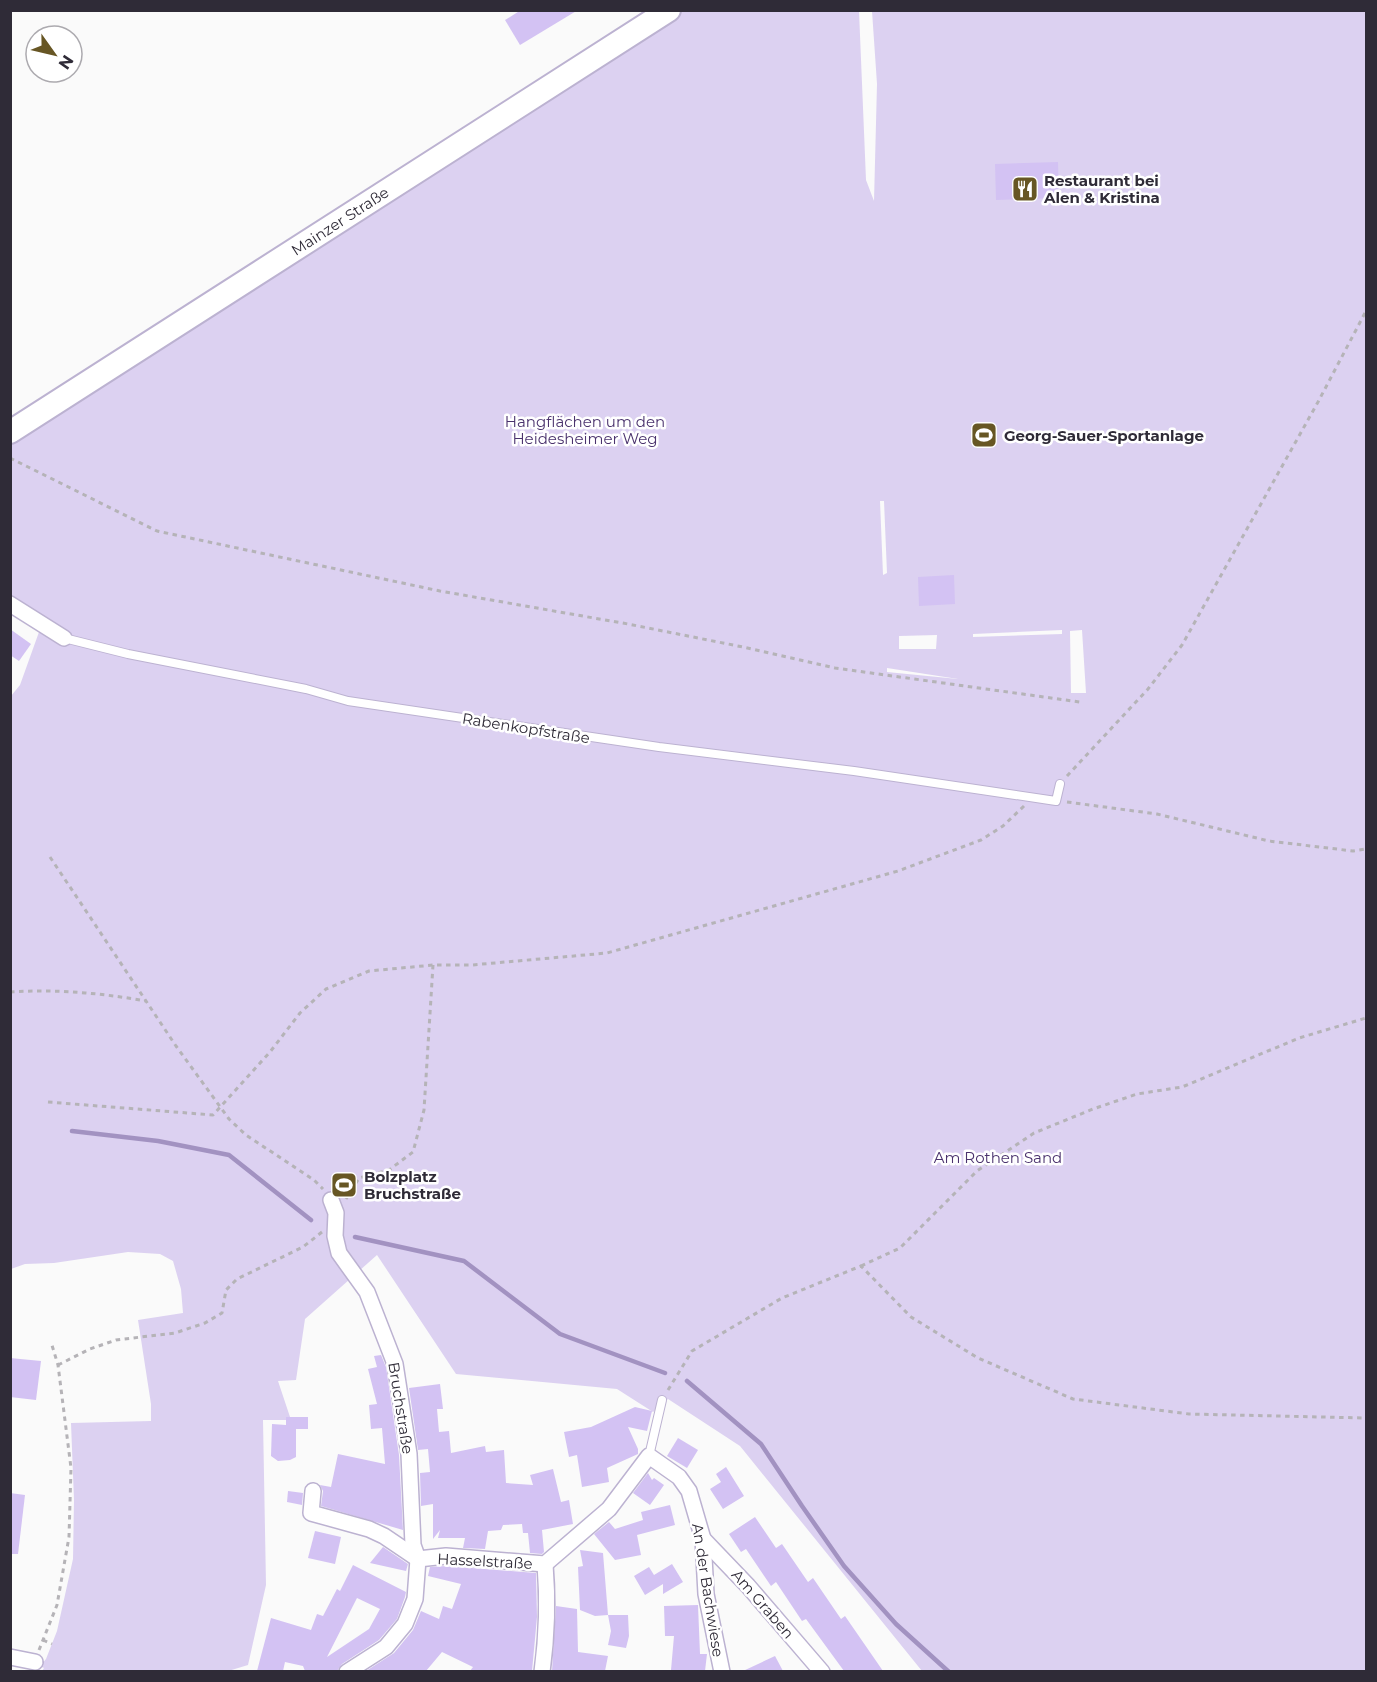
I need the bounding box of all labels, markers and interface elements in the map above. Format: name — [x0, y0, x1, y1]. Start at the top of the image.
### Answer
north arrow — [24, 24, 84, 84]
text: N — [55, 51, 78, 73]
place label: Restaurant bei Alen & Kristina — [1043, 171, 1160, 207]
restaurant icon: Restaurant bei Alen & Kristina — [1010, 174, 1040, 204]
street label: Mainzer Straße — [288, 182, 392, 260]
park label: Hangflächen um den Heidesheimer Weg — [505, 412, 665, 448]
sports icon: Georg-Sauer-Sportanlage — [969, 420, 999, 450]
place label: Georg-Sauer-Sportanlage — [1004, 426, 1204, 445]
street label: Rabenkopfstraße — [461, 709, 591, 747]
park label: Am Rothen Sand — [934, 1148, 1062, 1167]
place label: Bolzplatz Bruchstraße — [364, 1167, 461, 1203]
sports icon: Bolzplatz Bruchstraße — [329, 1170, 359, 1200]
street label: Bruchstraße — [384, 1361, 418, 1455]
street label: An der Bachwiese — [688, 1522, 728, 1658]
street label: Hasselstraße — [437, 1549, 533, 1573]
street label: Am Graben — [728, 1565, 798, 1643]

